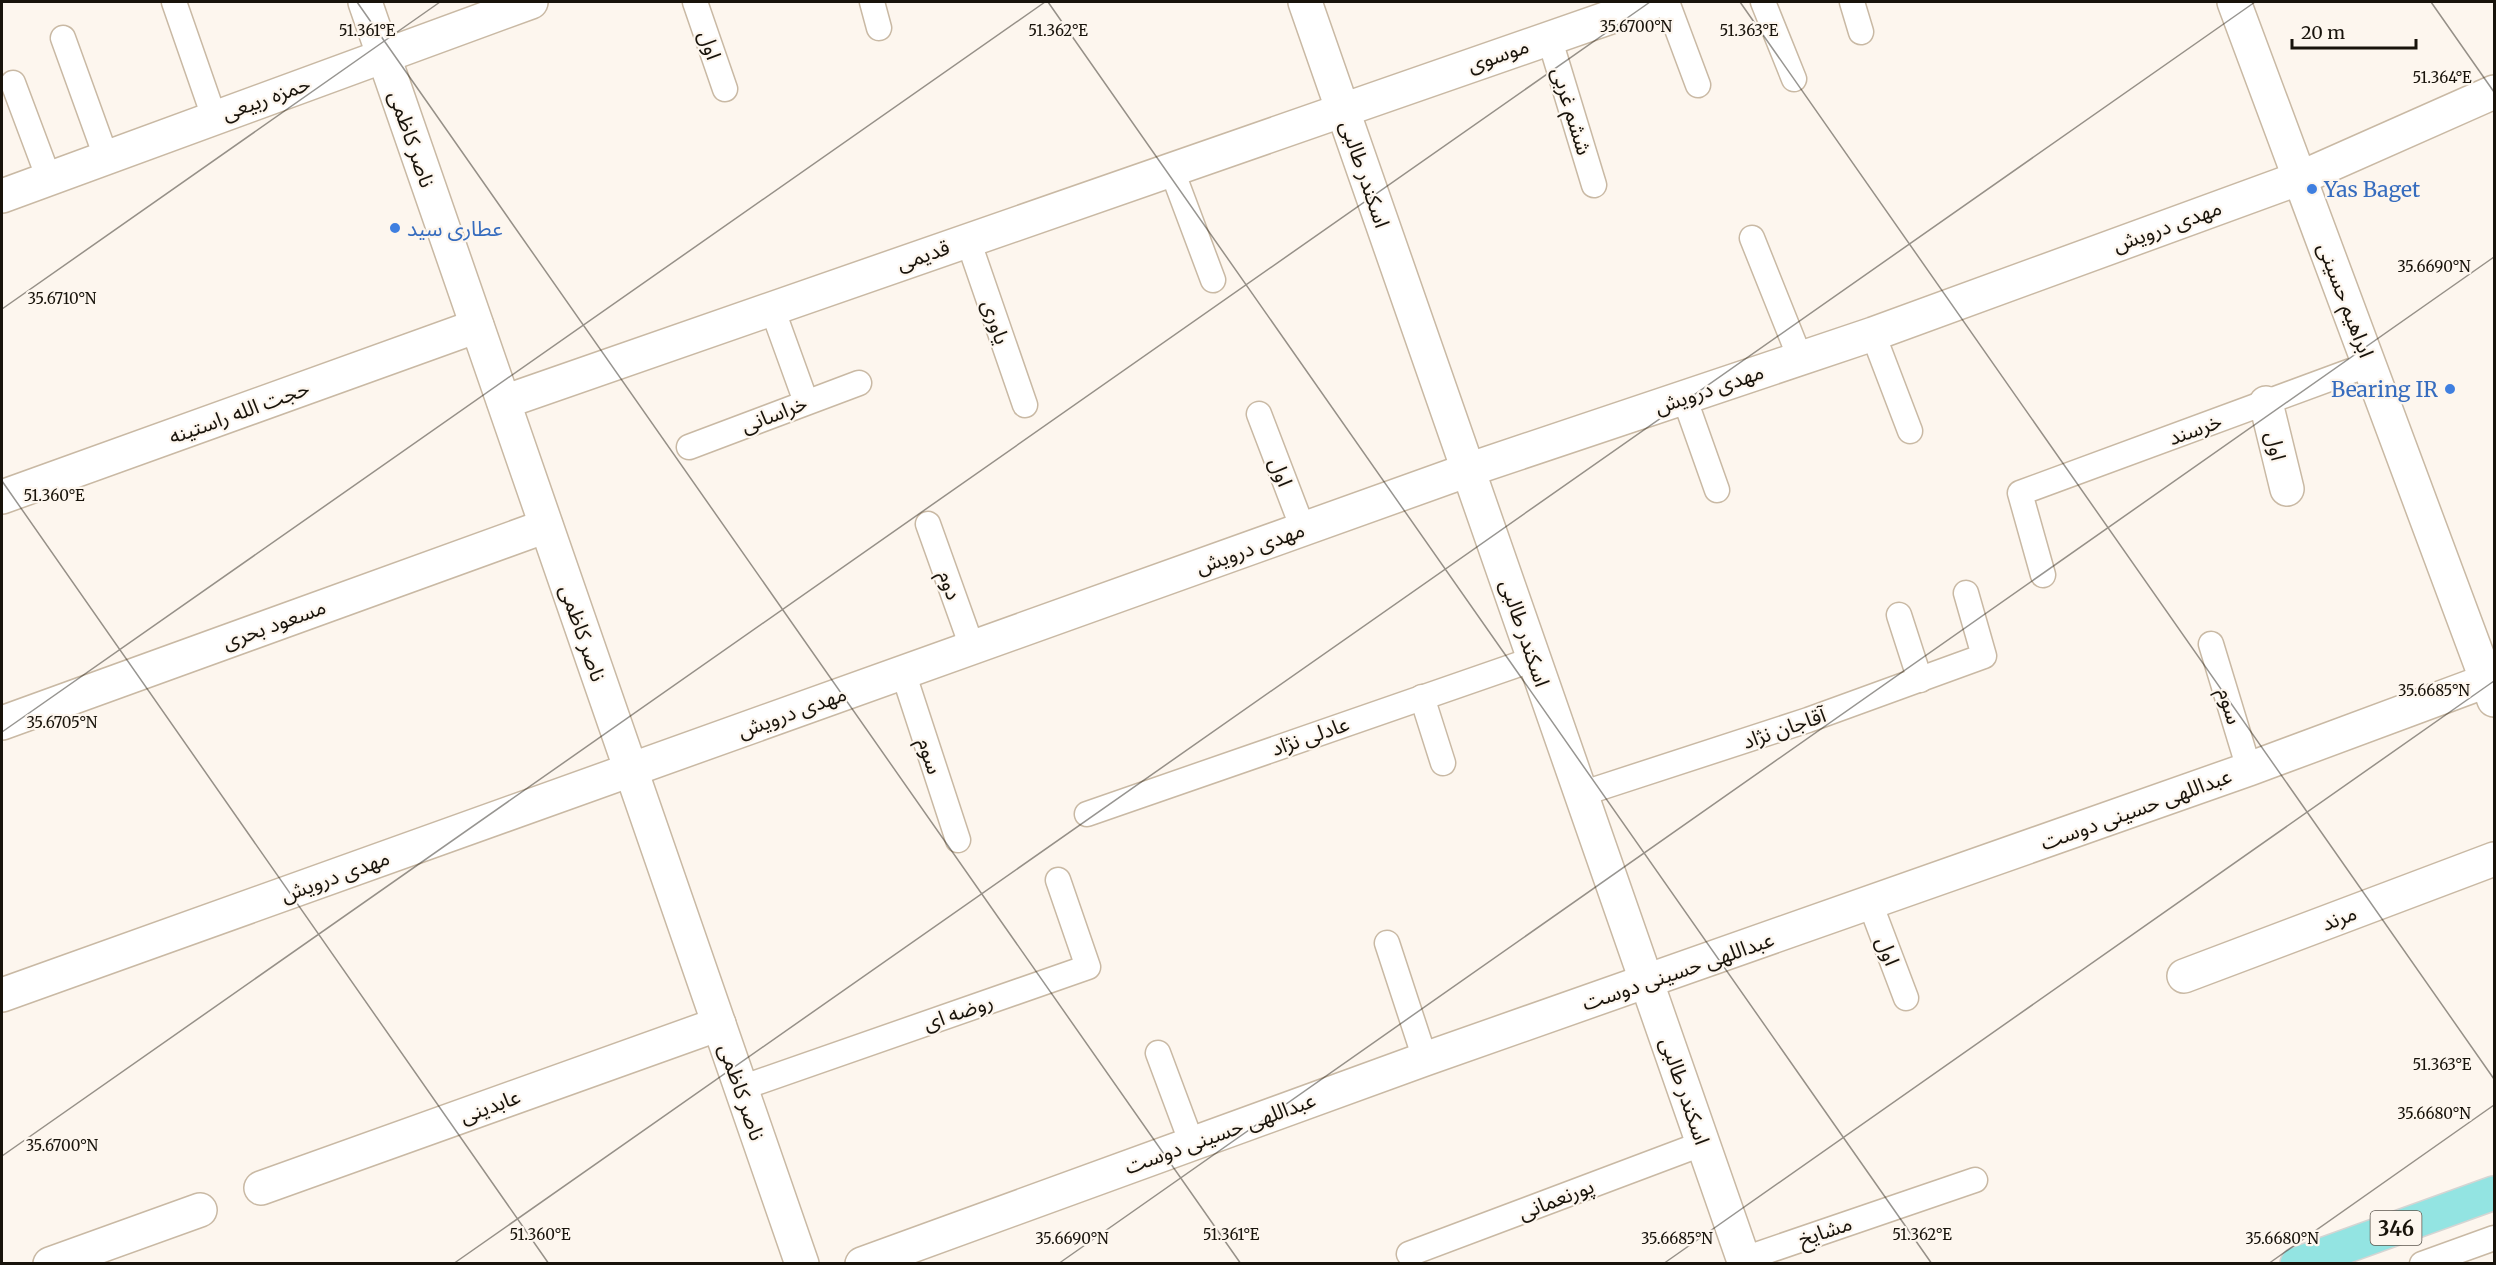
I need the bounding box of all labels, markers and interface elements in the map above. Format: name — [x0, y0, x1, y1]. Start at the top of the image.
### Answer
scale bar — [2292, 12, 2416, 50]
text: 35.6700°N — [1600, 17, 1673, 36]
text: 51.361°E — [339, 21, 396, 40]
text: 51.362°E — [1028, 21, 1088, 40]
text: 51.363°E — [1720, 21, 1779, 40]
text: 20 m — [2301, 21, 2345, 44]
street label: اول — [693, 27, 727, 63]
street label: موسوی — [1464, 32, 1532, 78]
street label: ششم غربی — [1544, 64, 1598, 159]
text: 51.364°E — [2413, 68, 2472, 87]
street label: حمزه ربیعی — [218, 70, 314, 126]
street label: ناصر کاظمی — [383, 87, 441, 191]
street label: اسکندر طالبی — [1334, 117, 1396, 231]
place label: Yas Baget — [2323, 176, 2420, 203]
marker: Yas Baget — [2305, 182, 2319, 196]
street label: مهدی درویش — [2109, 194, 2225, 258]
place label: عطاری سید — [407, 215, 503, 242]
marker: عطاری سید — [388, 221, 402, 235]
street label: قدیمی — [893, 233, 953, 277]
street label: ابراهیم حسینی — [2310, 239, 2380, 362]
text: 35.6690°N — [2397, 257, 2471, 276]
text: 35.6710°N — [28, 289, 97, 308]
street label: یاوری — [976, 296, 1016, 348]
street label: مهدی درویش — [1651, 358, 1767, 420]
street label: حجت الله راستینه — [165, 374, 313, 450]
place label: Bearing IR — [2331, 376, 2438, 403]
marker: Bearing IR — [2443, 382, 2457, 396]
street label: خراسانی — [737, 389, 811, 439]
street label: خرسند — [2165, 407, 2225, 451]
street label: اول — [2260, 429, 2292, 463]
street label: اول — [1263, 454, 1299, 490]
text: 51.360°E — [24, 486, 85, 505]
street label: مهدی درویش — [1192, 516, 1308, 580]
street label: دوم — [929, 566, 968, 605]
street label: اسکندر طالبی — [1494, 576, 1556, 690]
street label: ناصر کاظمی — [554, 581, 612, 685]
street label: مسعود بحری — [219, 593, 329, 655]
street label: مهدی درویش — [734, 680, 850, 744]
text: 35.6685°N — [2398, 681, 2470, 700]
street label: سوم — [2209, 685, 2248, 728]
street label: آقاجان نژاد — [1739, 701, 1830, 755]
street label: عادلی نژاد — [1267, 710, 1353, 762]
text: 35.6705°N — [27, 713, 98, 732]
street label: سوم — [909, 734, 948, 778]
street label: عبداللهی حسینی دوست — [2037, 762, 2235, 856]
street label: مهدی درویش — [277, 844, 393, 908]
street label: مرند — [2318, 899, 2360, 937]
street label: عبداللهی حسینی دوست — [1578, 925, 1778, 1017]
street label: اول — [1870, 933, 1906, 969]
street label: روضه ای — [919, 987, 997, 1037]
street label: اسکندر طالبی — [1654, 1034, 1716, 1148]
street label: ناصر کاظمی — [713, 1040, 771, 1144]
text: 51.363°E — [2413, 1055, 2472, 1074]
street label: عابدینی — [456, 1083, 524, 1129]
street label: عبداللهی حسینی دوست — [1121, 1086, 1319, 1180]
text: 35.6680°N — [2397, 1104, 2471, 1123]
text: 35.6700°N — [26, 1136, 99, 1155]
street label: پورنعمانی — [1514, 1172, 1598, 1226]
street label: مشایخ — [1795, 1209, 1856, 1255]
road number: 346 — [2370, 1211, 2422, 1245]
text: 51.360°E — [510, 1225, 571, 1244]
text: 51.361°E — [1203, 1225, 1260, 1244]
text: 51.362°E — [1892, 1225, 1952, 1244]
text: 35.6690°N — [1035, 1229, 1109, 1248]
text: 35.6685°N — [1641, 1229, 1713, 1248]
text: 35.6680°N — [2245, 1229, 2319, 1248]

